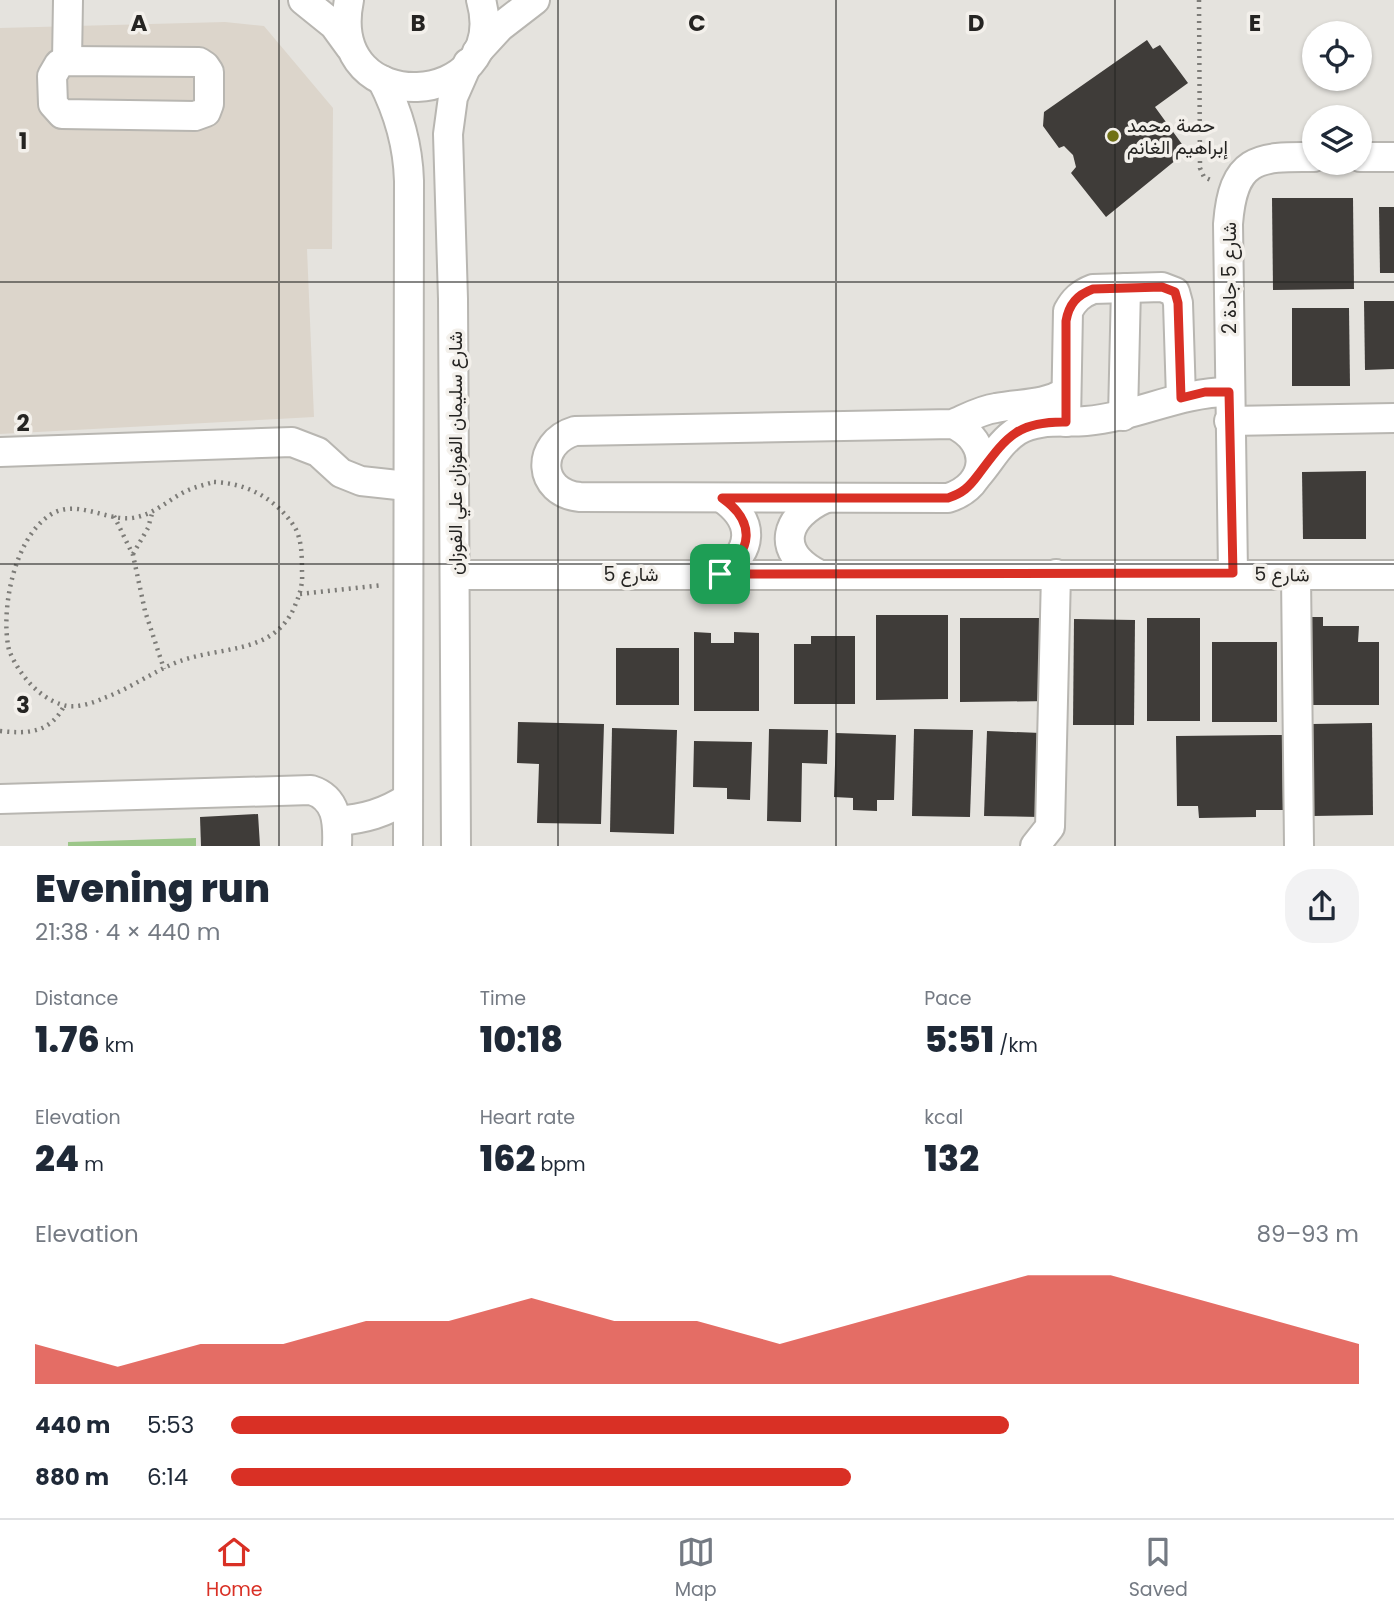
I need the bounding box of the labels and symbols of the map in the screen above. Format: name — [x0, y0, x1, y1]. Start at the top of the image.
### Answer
text: A — [131, 7, 148, 39]
text: B — [410, 7, 426, 39]
text: C — [688, 7, 706, 39]
text: D — [968, 7, 984, 39]
text: E — [1249, 7, 1261, 39]
place label: حصة محمد إبراهيم الغانم — [1127, 112, 1228, 161]
text: 1 — [19, 125, 27, 157]
marker: حصة محمد إبراهيم الغانم — [1105, 128, 1121, 144]
street label: شارع 5 جادة 2 — [1216, 222, 1243, 334]
street label: شارع سليمان الفوزان علي الفوزان — [442, 331, 471, 575]
text: 2 — [16, 407, 30, 439]
pin — [690, 544, 750, 604]
street label: شارع 5 — [603, 561, 659, 588]
street label: شارع 5 — [1254, 561, 1310, 588]
text: 3 — [16, 689, 30, 721]

